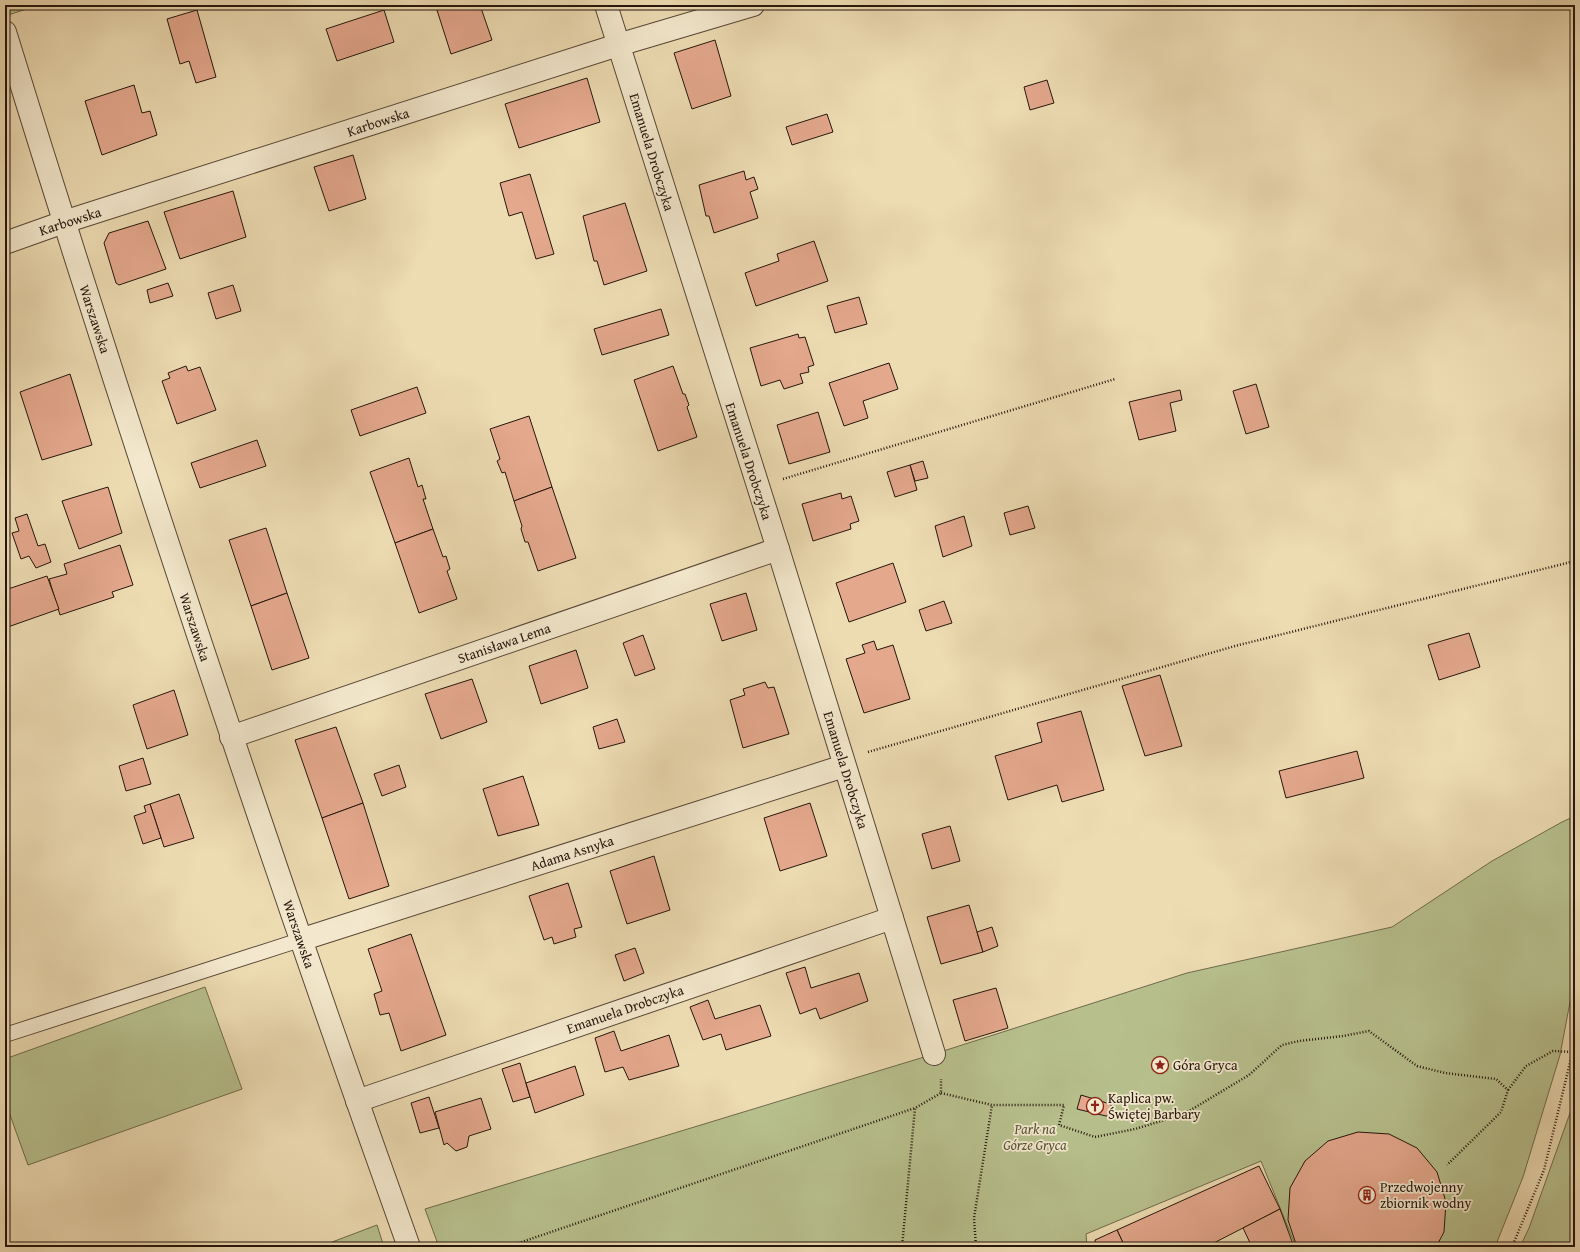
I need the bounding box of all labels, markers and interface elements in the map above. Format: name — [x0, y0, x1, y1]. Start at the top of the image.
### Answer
street label: Emanuela Drobczyka — [625, 91, 680, 214]
street label: Karbowska — [344, 102, 412, 141]
street label: Karbowska — [36, 201, 104, 240]
street label: Warszawska — [75, 282, 116, 356]
street label: Emanuela Drobczyka — [721, 400, 778, 523]
street label: Warszawska — [175, 590, 216, 664]
street label: Stanisława Lema — [455, 618, 554, 668]
street label: Emanuela Drobczyka — [819, 709, 874, 832]
street label: Adama Asnyka — [528, 830, 617, 876]
street label: Warszawska — [278, 897, 320, 971]
street label: Emanuela Drobczyka — [564, 980, 686, 1038]
place icon: Góra Gryca — [1150, 1055, 1170, 1075]
place label: Góra Gryca — [1173, 1055, 1238, 1075]
place label: Kaplica pw. Świętej Barbary — [1108, 1088, 1201, 1124]
church icon: Kaplica pw. Świętej Barbary — [1085, 1096, 1105, 1116]
park label: Park na Górze Gryca — [1003, 1119, 1067, 1155]
place label: Przedwojenny zbiornik wodny — [1380, 1177, 1471, 1213]
building icon: Przedwojenny zbiornik wodny — [1357, 1185, 1377, 1205]

